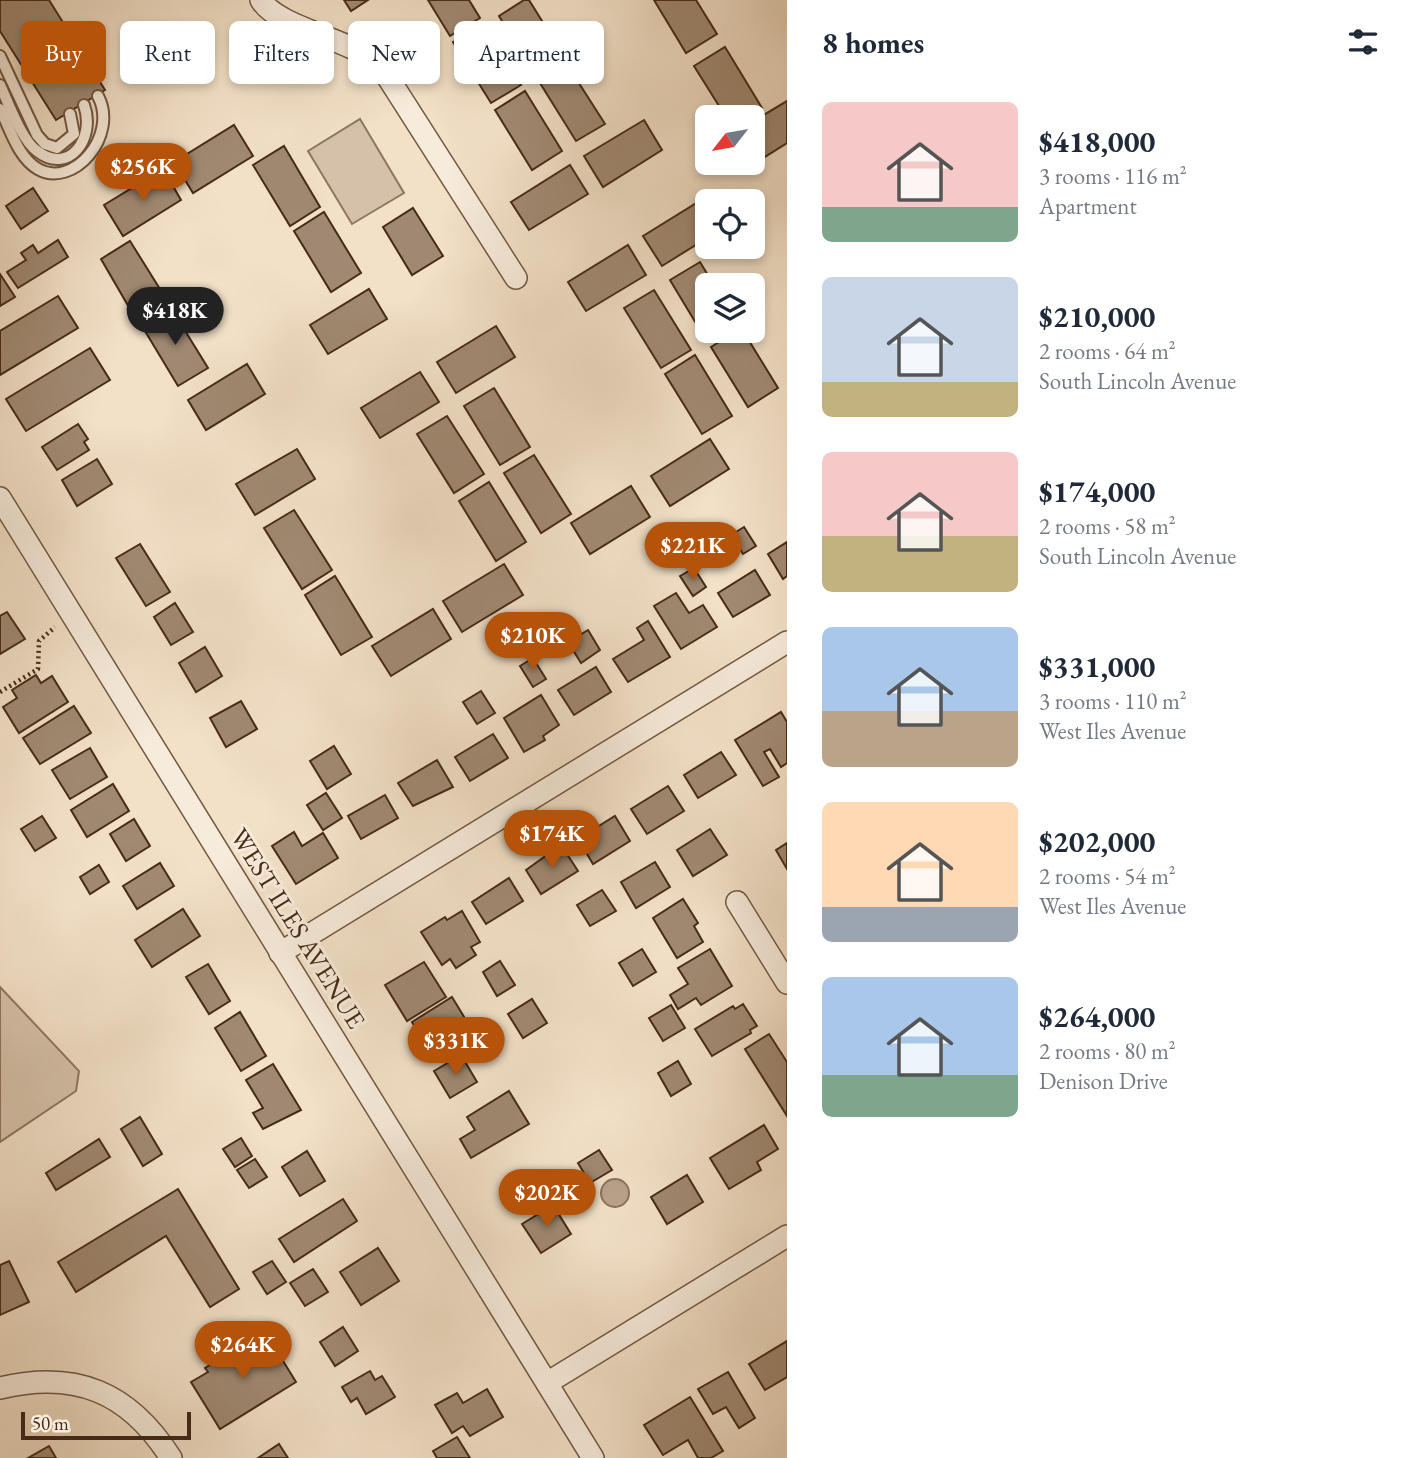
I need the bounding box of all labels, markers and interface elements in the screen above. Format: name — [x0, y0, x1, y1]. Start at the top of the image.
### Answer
chip: Buy — [21, 21, 106, 84]
chip: Rent — [120, 21, 215, 84]
chip: Filters — [229, 21, 334, 84]
chip: New — [348, 21, 440, 84]
chip: Apartment — [454, 21, 604, 84]
text: 8 homes — [822, 23, 924, 62]
icon: filters — [1344, 23, 1382, 61]
north arrow — [695, 105, 765, 175]
map controls — [695, 105, 765, 343]
text: $418,000 — [1039, 122, 1155, 161]
icon: home — [878, 130, 962, 214]
pin: $256K — [94, 144, 192, 203]
text: $256K — [111, 151, 175, 181]
text: 3 rooms · 116 m² — [1039, 161, 1187, 191]
button: locate — [695, 189, 765, 259]
text: Apartment — [1039, 191, 1137, 221]
button: layers — [695, 273, 765, 343]
pin: $418K — [126, 288, 224, 347]
text: $418K — [143, 295, 207, 325]
text: $210,000 — [1039, 297, 1155, 336]
icon: home — [878, 305, 962, 389]
text: 2 rooms · 64 m² — [1039, 336, 1176, 366]
text: South Lincoln Avenue — [1039, 366, 1236, 396]
text: $174,000 — [1039, 472, 1155, 511]
icon: home — [878, 480, 962, 564]
text: 2 rooms · 58 m² — [1039, 511, 1176, 541]
pin: $221K — [644, 522, 742, 582]
text: $221K — [661, 530, 725, 560]
text: South Lincoln Avenue — [1039, 541, 1236, 571]
pin: $210K — [484, 612, 582, 672]
text: $210K — [501, 620, 565, 650]
text: $331,000 — [1039, 647, 1155, 686]
icon: home — [878, 655, 962, 739]
text: 3 rooms · 110 m² — [1039, 686, 1187, 716]
text: West Iles Avenue — [1039, 716, 1186, 746]
pin: $174K — [503, 810, 601, 870]
text: $174K — [520, 818, 584, 848]
street label: WEST ILES AVENUE — [223, 821, 374, 1035]
text: $202,000 — [1039, 822, 1155, 861]
icon: home — [878, 830, 962, 914]
text: 2 rooms · 54 m² — [1039, 861, 1176, 891]
text: West Iles Avenue — [1039, 891, 1186, 921]
text: $264,000 — [1039, 997, 1155, 1036]
icon: home — [878, 1005, 962, 1089]
pin: $331K — [407, 1018, 505, 1077]
text: $331K — [424, 1025, 488, 1055]
text: 2 rooms · 80 m² — [1039, 1036, 1176, 1066]
text: Denison Drive — [1039, 1066, 1168, 1096]
pin: $202K — [498, 1170, 596, 1229]
text: $202K — [515, 1177, 579, 1207]
pin: $264K — [194, 1322, 292, 1381]
text: $264K — [211, 1329, 275, 1359]
scale bar — [21, 1409, 191, 1441]
text: 50 m — [32, 1411, 69, 1436]

